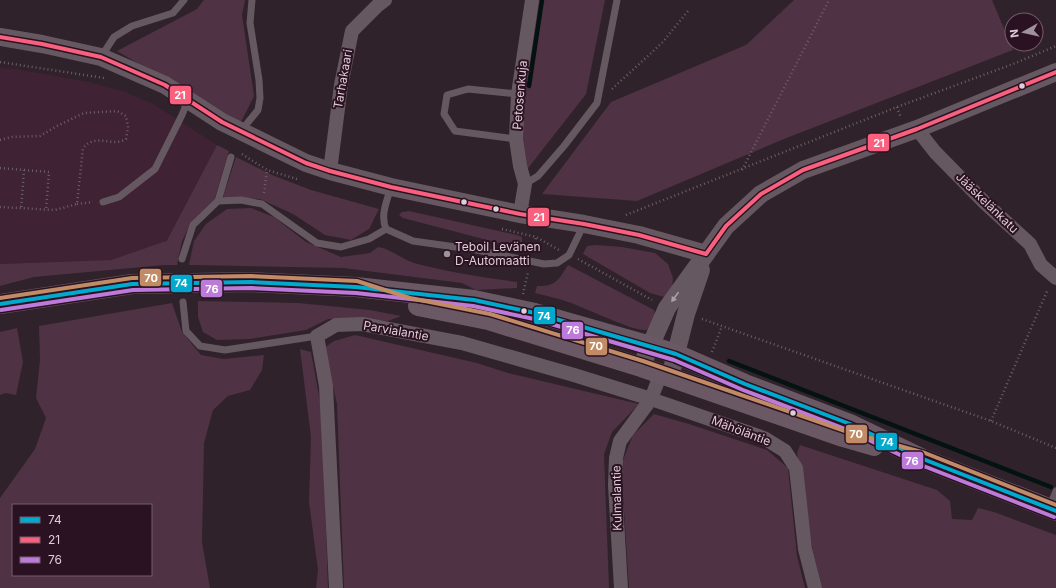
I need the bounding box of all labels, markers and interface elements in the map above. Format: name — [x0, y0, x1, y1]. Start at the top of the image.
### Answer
north arrow — [1004, 12, 1044, 52]
text: N — [1007, 28, 1022, 39]
street label: Tarhakaari — [330, 48, 355, 110]
street label: Petosenkuja — [509, 60, 530, 130]
unlabelled marker — [1017, 81, 1027, 91]
line badge: 21 — [169, 85, 192, 105]
text: 21 — [174, 88, 186, 102]
line badge: 21 — [867, 133, 890, 152]
text: 21 — [873, 136, 885, 150]
street label: Jääskelänkatu — [953, 169, 1022, 236]
unlabelled marker — [459, 197, 469, 207]
unlabelled marker — [491, 204, 501, 214]
line badge: 21 — [527, 207, 550, 227]
text: 21 — [533, 210, 545, 224]
place label: Teboil Levänen D-Automaatti — [455, 239, 541, 268]
marker: Teboil Levänen D-Automaatti — [442, 249, 452, 259]
line badge: 70 — [139, 268, 162, 287]
text: 70 — [144, 271, 158, 285]
line badge: 74 — [170, 274, 193, 293]
text: 74 — [174, 276, 188, 290]
line badge: 76 — [200, 279, 223, 298]
text: 76 — [205, 282, 219, 296]
one-way arrow — [671, 291, 679, 302]
unlabelled marker — [519, 306, 529, 316]
line badge: 74 — [533, 306, 556, 325]
text: 74 — [537, 309, 551, 323]
street label: Parvialantie — [362, 317, 430, 344]
line badge: 76 — [561, 321, 584, 340]
text: 76 — [566, 323, 580, 337]
line badge: 70 — [585, 337, 608, 356]
text: 70 — [589, 339, 603, 353]
unlabelled marker — [788, 408, 798, 418]
street label: Mähöläntie — [709, 412, 773, 449]
line badge: 70 — [845, 424, 868, 444]
text: 70 — [849, 427, 863, 441]
line badge: 74 — [875, 432, 898, 451]
text: 74 — [880, 435, 894, 449]
line badge: 76 — [901, 451, 924, 470]
text: 76 — [905, 454, 919, 468]
street label: Kulmalantie — [608, 465, 625, 531]
legend — [12, 504, 152, 576]
text: 74 — [48, 512, 62, 527]
text: 21 — [48, 532, 60, 547]
text: 76 — [48, 552, 62, 567]

